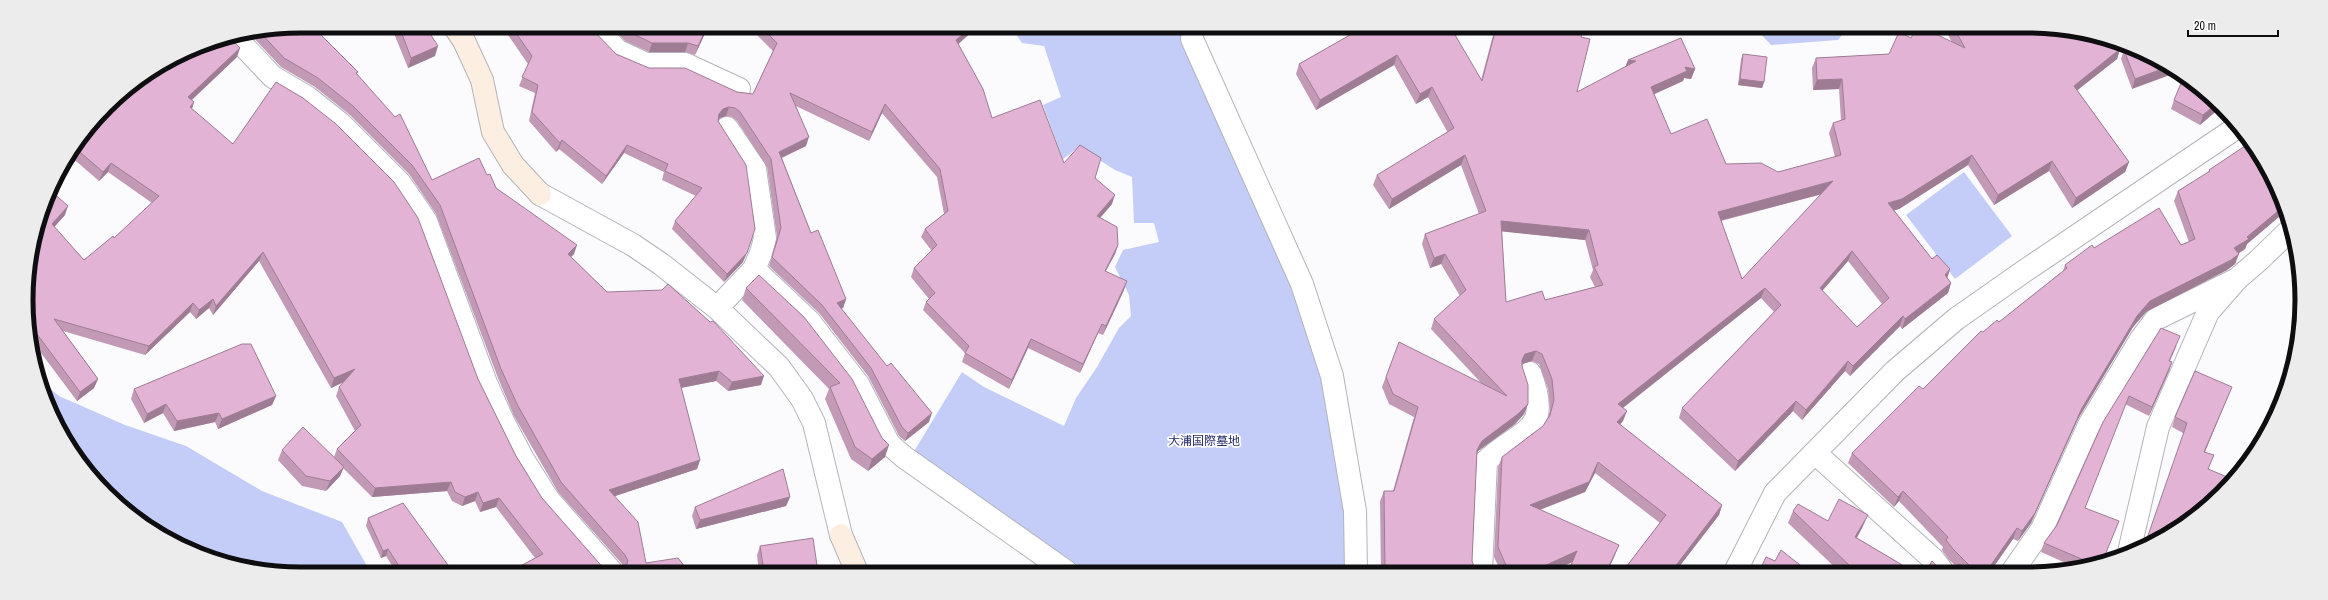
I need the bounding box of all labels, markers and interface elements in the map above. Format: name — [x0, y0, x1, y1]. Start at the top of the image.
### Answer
scale bar — [2188, 12, 2278, 38]
text: 20 m — [2194, 18, 2216, 34]
park label: 大浦国際墓地 — [1168, 433, 1240, 449]

